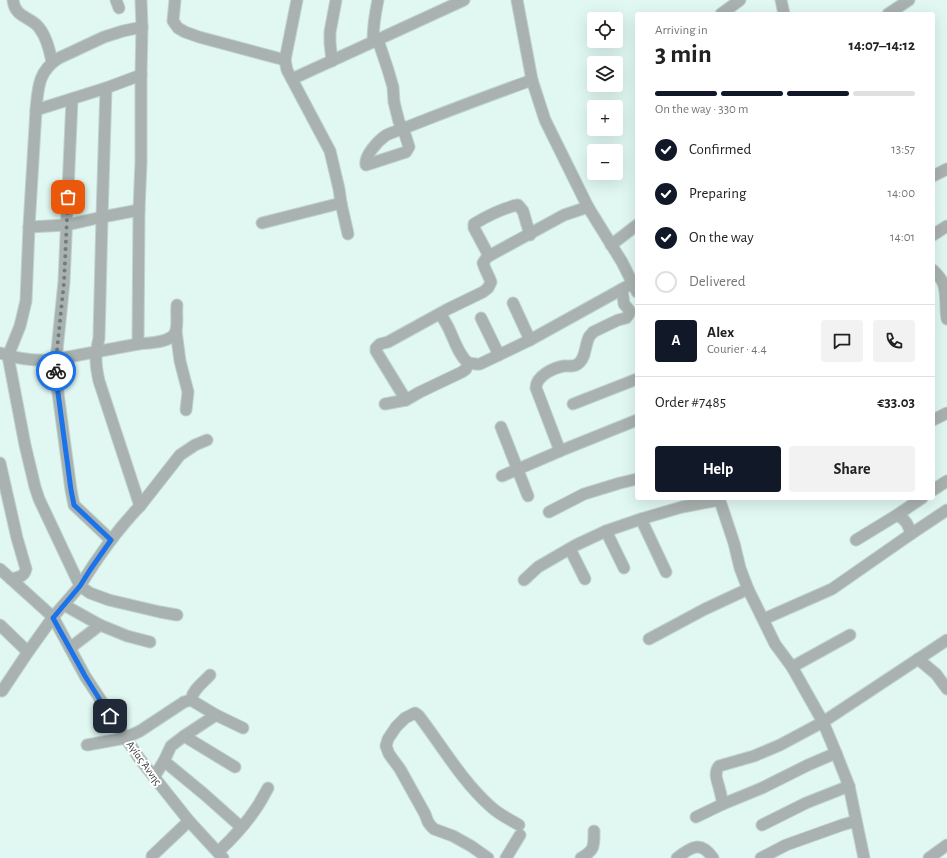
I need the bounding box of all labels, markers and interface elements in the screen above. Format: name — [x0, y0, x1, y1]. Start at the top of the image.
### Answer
map controls — [587, 12, 623, 180]
button: locate — [587, 12, 623, 48]
text: Arriving in — [655, 24, 708, 37]
text: 14:07–14:12 — [849, 38, 915, 53]
text: 3 min — [655, 41, 712, 67]
button: layers — [587, 56, 623, 92]
button: + — [587, 100, 623, 136]
text: On the way · 330 m — [655, 103, 748, 116]
icon: check — [655, 139, 677, 161]
text: Confirmed — [689, 142, 751, 157]
text: 13:57 — [891, 143, 915, 156]
button: − — [587, 144, 623, 180]
pin — [51, 180, 85, 214]
icon: check — [655, 183, 677, 205]
icon: bag — [57, 186, 79, 208]
text: Preparing — [689, 186, 746, 201]
text: 14:00 — [888, 187, 915, 200]
icon: check — [655, 227, 677, 249]
text: On the way — [689, 230, 754, 245]
text: 14:01 — [890, 231, 915, 244]
text: Delivered — [689, 274, 746, 289]
button: chat — [821, 320, 863, 362]
button: phone — [873, 320, 915, 362]
text: Alex — [707, 325, 734, 340]
text: A — [671, 333, 681, 348]
text: Courier · 4.4 — [707, 343, 767, 356]
courier — [36, 351, 76, 391]
icon: bike — [45, 360, 67, 382]
text: Order #7485 — [655, 395, 726, 410]
text: €33.03 — [877, 395, 915, 410]
button: Help — [655, 446, 781, 492]
button: Share — [789, 446, 915, 492]
pin — [93, 699, 127, 733]
icon: home — [99, 705, 121, 727]
street label: Αγίας Άννης — [124, 739, 164, 787]

